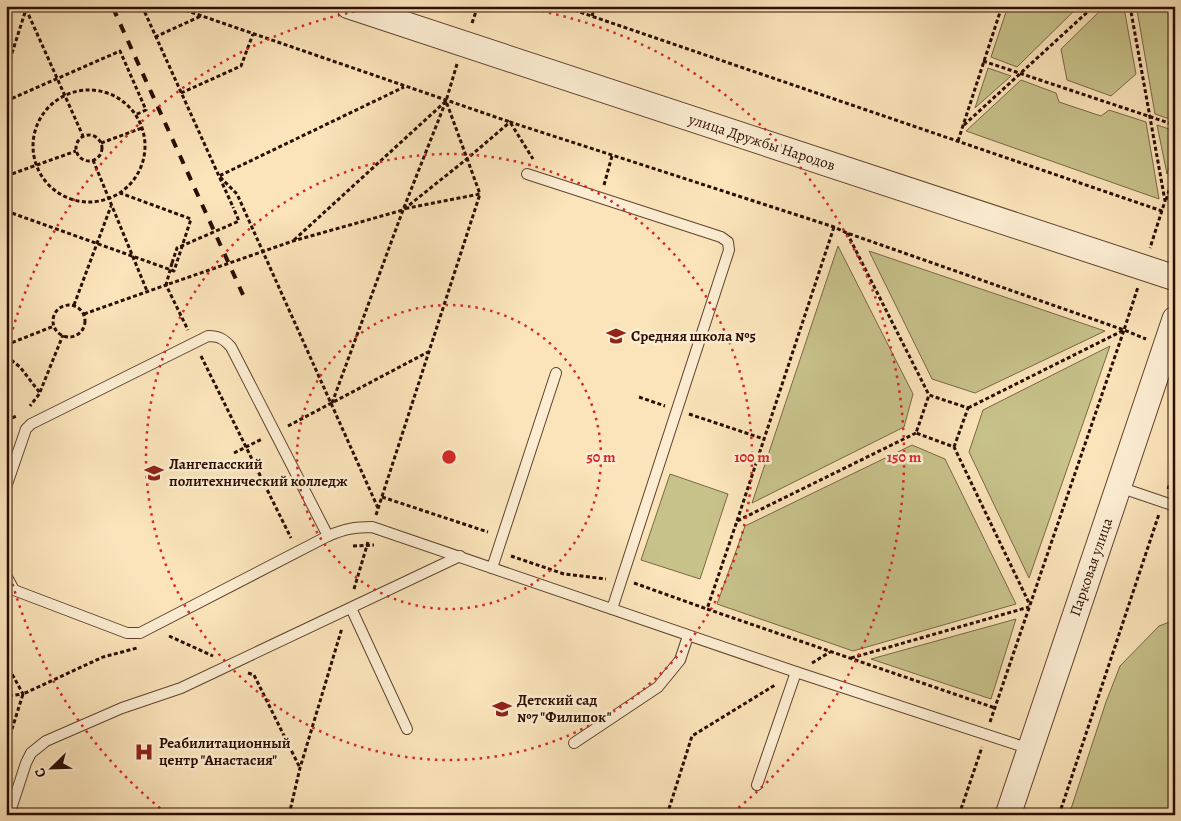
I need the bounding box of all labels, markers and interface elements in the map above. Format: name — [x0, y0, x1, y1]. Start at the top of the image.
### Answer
street label: улица Дружбы Народов — [685, 109, 838, 175]
school or university icon: Средняя школа №5 — [605, 325, 627, 347]
place label: Средняя школа №5 — [631, 326, 756, 346]
text: 50 m — [586, 447, 616, 467]
text: 100 m — [734, 447, 770, 467]
text: 150 m — [887, 447, 922, 467]
centre of rings — [440, 448, 458, 466]
place label: Лангепасский политехнический колледж — [169, 454, 348, 491]
school or university icon: Лангепасский политехнический колледж — [143, 462, 165, 484]
street label: Парковая улица — [1065, 515, 1117, 619]
place label: Детский сад №7 "Филипок" — [517, 690, 612, 727]
school or university icon: Детский сад №7 "Филипок" — [491, 698, 513, 720]
place label: Реабилитационный центр "Анастасия" — [159, 733, 291, 770]
hospital icon: Реабилитационный центр "Анастасия" — [133, 741, 155, 763]
north arrow — [28, 744, 78, 794]
text: С — [30, 765, 51, 781]

